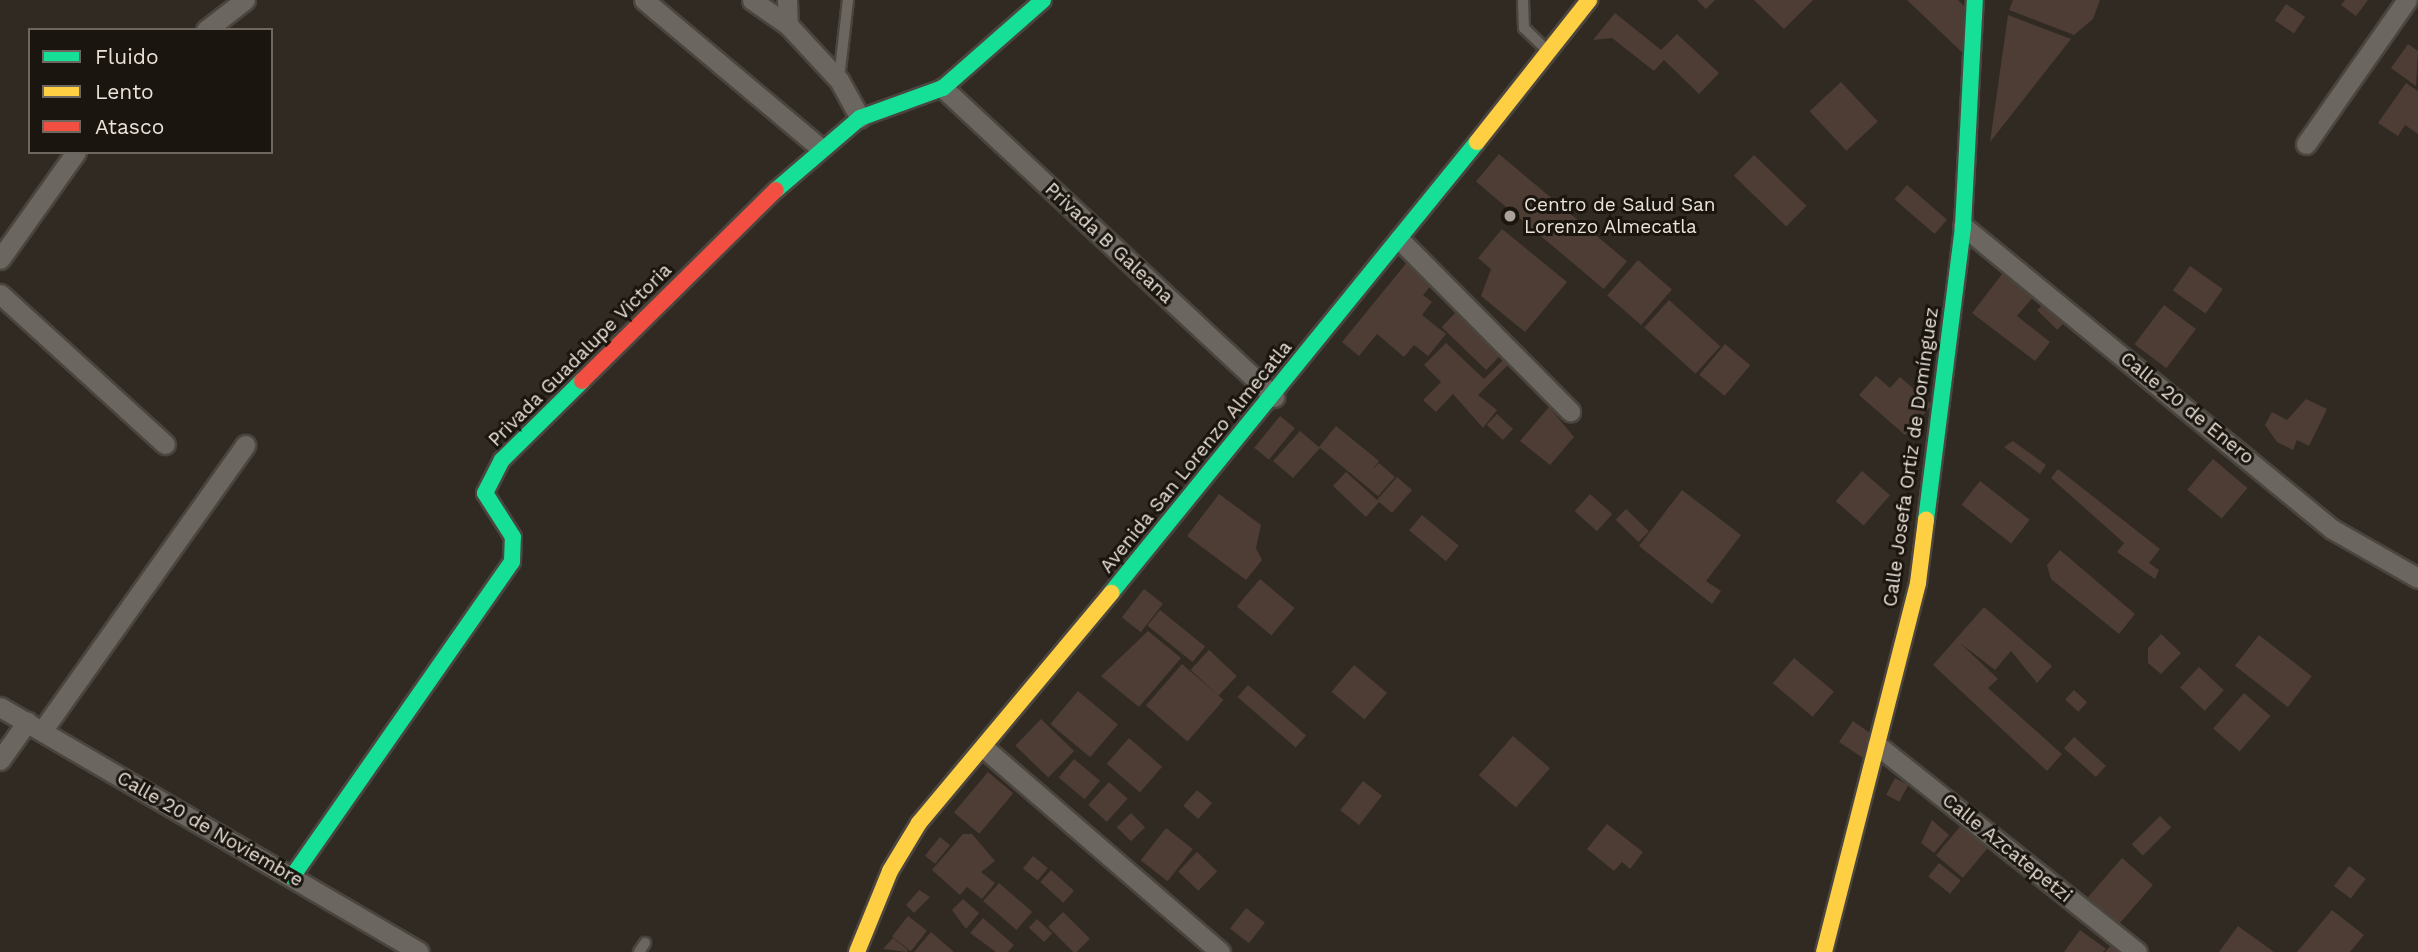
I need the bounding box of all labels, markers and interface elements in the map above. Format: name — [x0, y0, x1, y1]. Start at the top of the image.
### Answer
legend — [28, 28, 273, 154]
text: Fluido — [95, 44, 159, 69]
text: Lento — [95, 79, 154, 104]
text: Atasco — [95, 114, 164, 139]
street label: Privada B Galeana — [1040, 178, 1178, 308]
place label: Centro de Salud San Lorenzo Almecatla — [1524, 194, 1715, 238]
marker: Centro de Salud San Lorenzo Almecatla — [1502, 208, 1518, 224]
street label: Privada Guadalupe Victoria — [483, 258, 677, 452]
street label: Calle Josefa Ortiz de Domínguez — [1879, 305, 1943, 609]
street label: Avenida San Lorenzo Almecatla — [1095, 336, 1297, 578]
street label: Calle 20 de Enero — [2116, 347, 2258, 469]
street label: Calle 20 de Noviembre — [113, 766, 307, 892]
street label: Calle Azcatepetzi — [1937, 788, 2077, 908]

